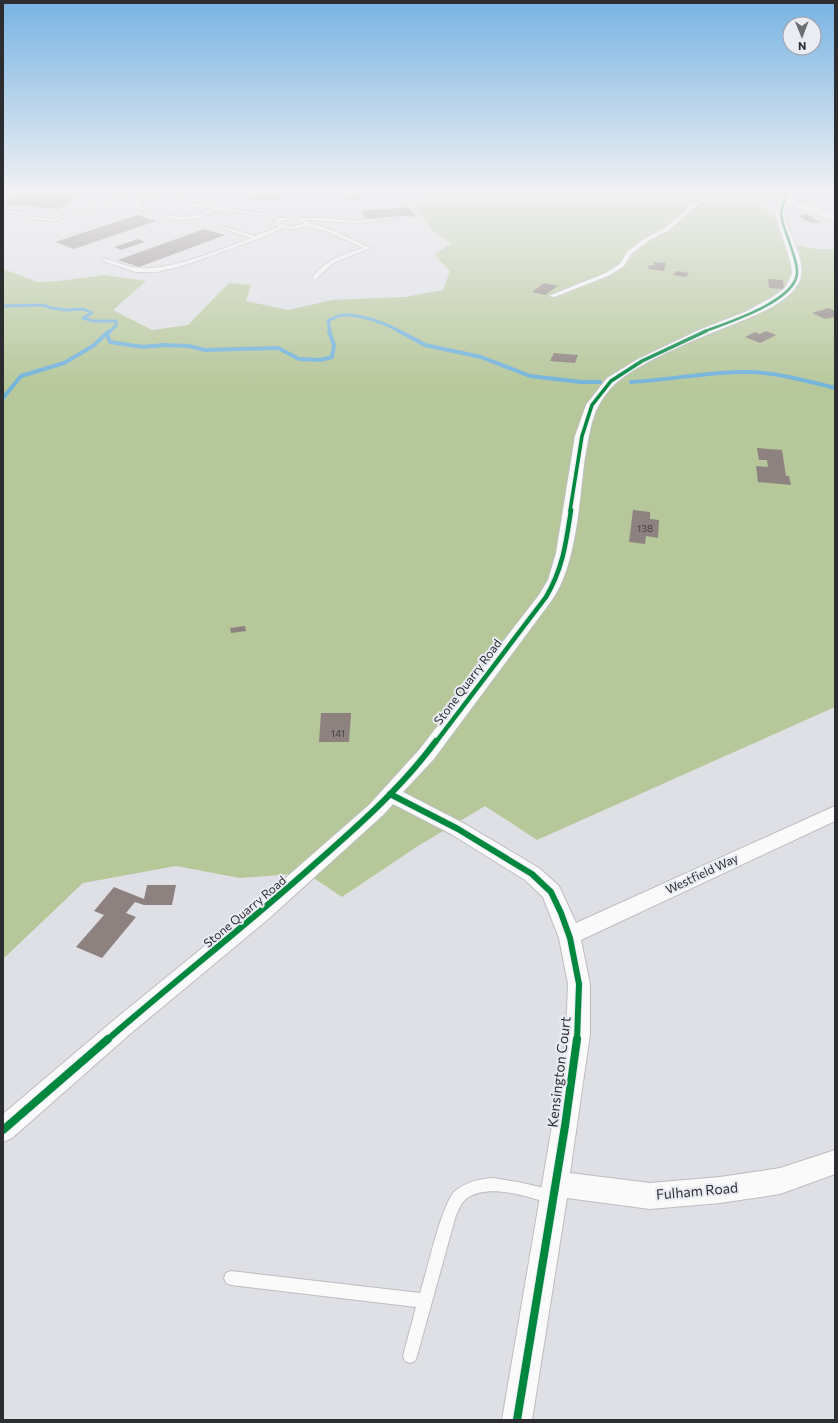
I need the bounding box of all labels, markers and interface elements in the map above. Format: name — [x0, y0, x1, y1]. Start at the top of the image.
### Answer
north arrow — [782, 16, 822, 56]
text: N — [798, 40, 806, 53]
house number: 138 — [637, 522, 653, 534]
street label: Stone Quarry Road — [431, 636, 504, 727]
house number: 141 — [331, 727, 345, 739]
street label: Westfield Way — [663, 850, 740, 896]
street label: Stone Quarry Road — [200, 873, 288, 950]
street label: Kensington Court — [543, 1015, 574, 1128]
street label: Fulham Road — [655, 1178, 739, 1203]

